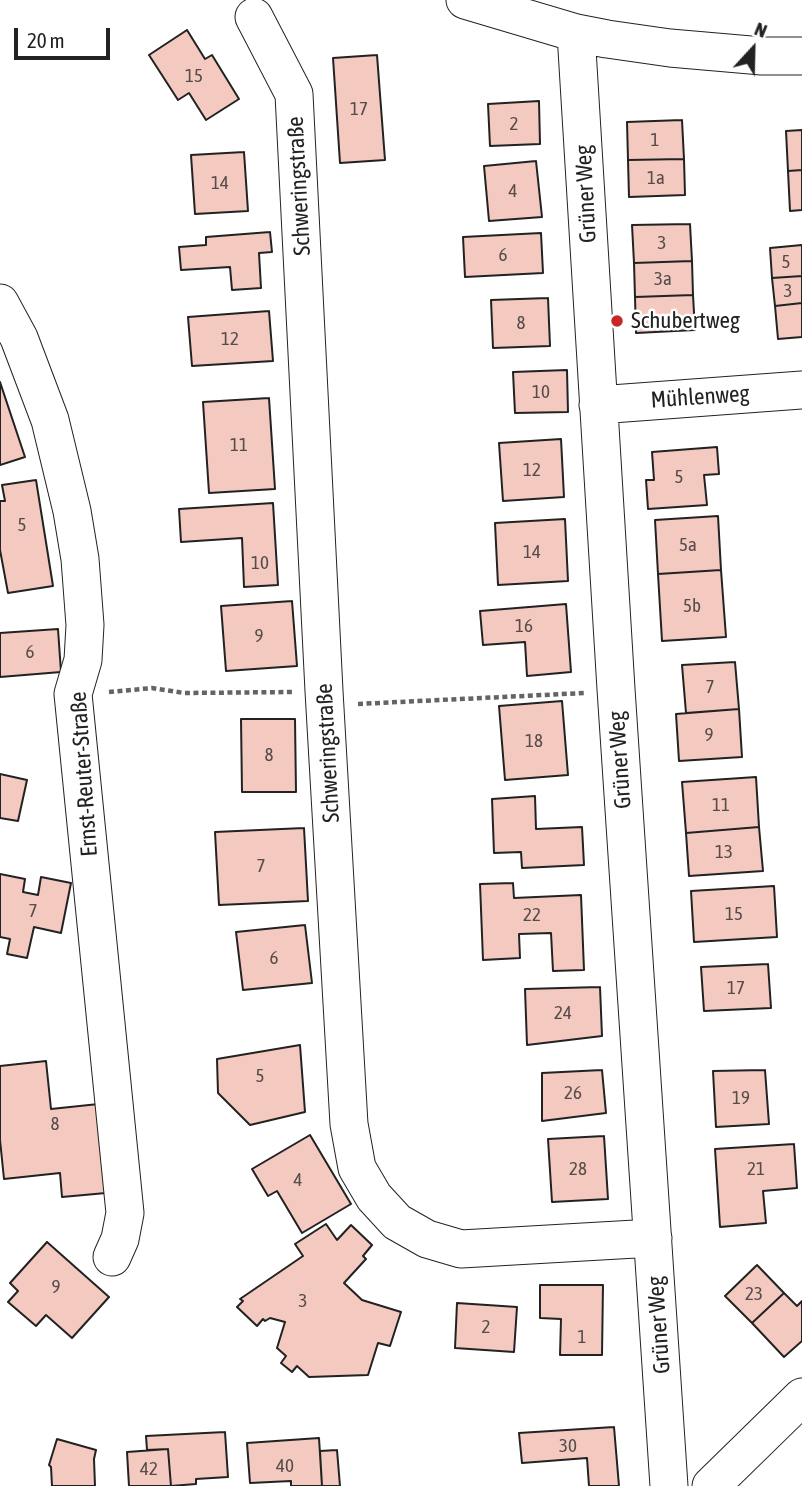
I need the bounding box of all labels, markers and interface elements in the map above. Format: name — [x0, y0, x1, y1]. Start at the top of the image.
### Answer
scale bar — [18, 14, 114, 58]
north arrow — [718, 14, 788, 84]
text: N — [752, 17, 770, 42]
text: 20 m — [27, 28, 65, 52]
house number: 15 — [185, 65, 203, 87]
house number: 17 — [350, 98, 368, 120]
house number: 2 — [510, 113, 518, 135]
street label: Schweringstraße — [282, 116, 316, 256]
house number: 1 — [651, 129, 659, 151]
street label: Grüner Weg — [570, 144, 602, 244]
house number: 1a — [647, 167, 665, 189]
house number: 14 — [211, 172, 229, 194]
house number: 4 — [509, 180, 517, 202]
house number: 3 — [658, 232, 666, 254]
house number: 6 — [499, 244, 507, 266]
house number: 5 — [782, 251, 790, 273]
house number: 3a — [654, 268, 672, 290]
house number: 3 — [784, 280, 792, 302]
place label: Schubertweg — [631, 307, 740, 335]
house number: 8 — [517, 312, 525, 334]
marker: Schubertweg — [609, 313, 625, 329]
house number: 12 — [221, 328, 239, 350]
street label: Mühlenweg — [650, 380, 750, 414]
house number: 10 — [532, 381, 550, 403]
house number: 11 — [230, 434, 248, 456]
house number: 12 — [523, 459, 541, 481]
house number: 5 — [675, 466, 683, 488]
house number: 5 — [18, 514, 26, 536]
house number: 5a — [679, 534, 697, 556]
house number: 14 — [523, 541, 541, 563]
house number: 10 — [251, 552, 269, 574]
house number: 5b — [683, 595, 701, 617]
house number: 16 — [515, 615, 533, 637]
house number: 9 — [255, 625, 263, 647]
house number: 6 — [26, 641, 34, 663]
house number: 7 — [706, 676, 714, 698]
street label: Schweringstraße — [311, 683, 345, 823]
street label: Ernst-Reuter-Straße — [64, 691, 104, 857]
street label: Grüner Weg — [603, 710, 637, 810]
house number: 9 — [705, 724, 713, 746]
house number: 18 — [525, 730, 543, 752]
house number: 8 — [265, 744, 273, 766]
house number: 11 — [712, 794, 730, 816]
house number: 13 — [715, 841, 733, 863]
house number: 7 — [257, 855, 265, 877]
house number: 7 — [29, 900, 37, 922]
house number: 15 — [725, 903, 743, 925]
house number: 22 — [523, 904, 541, 926]
house number: 6 — [270, 947, 278, 969]
house number: 17 — [727, 977, 745, 999]
house number: 24 — [554, 1002, 572, 1024]
house number: 5 — [256, 1065, 264, 1087]
house number: 26 — [564, 1082, 582, 1104]
house number: 19 — [732, 1087, 750, 1109]
house number: 8 — [51, 1113, 59, 1135]
house number: 28 — [569, 1158, 587, 1180]
house number: 21 — [747, 1158, 765, 1180]
house number: 4 — [294, 1169, 302, 1191]
street label: Grüner Weg — [642, 1275, 676, 1375]
house number: 9 — [52, 1276, 60, 1298]
house number: 23 — [745, 1283, 763, 1305]
house number: 3 — [299, 1290, 307, 1312]
house number: 2 — [482, 1316, 490, 1338]
house number: 1 — [578, 1326, 586, 1348]
house number: 30 — [559, 1435, 577, 1457]
house number: 40 — [276, 1455, 294, 1477]
house number: 42 — [140, 1458, 158, 1480]

